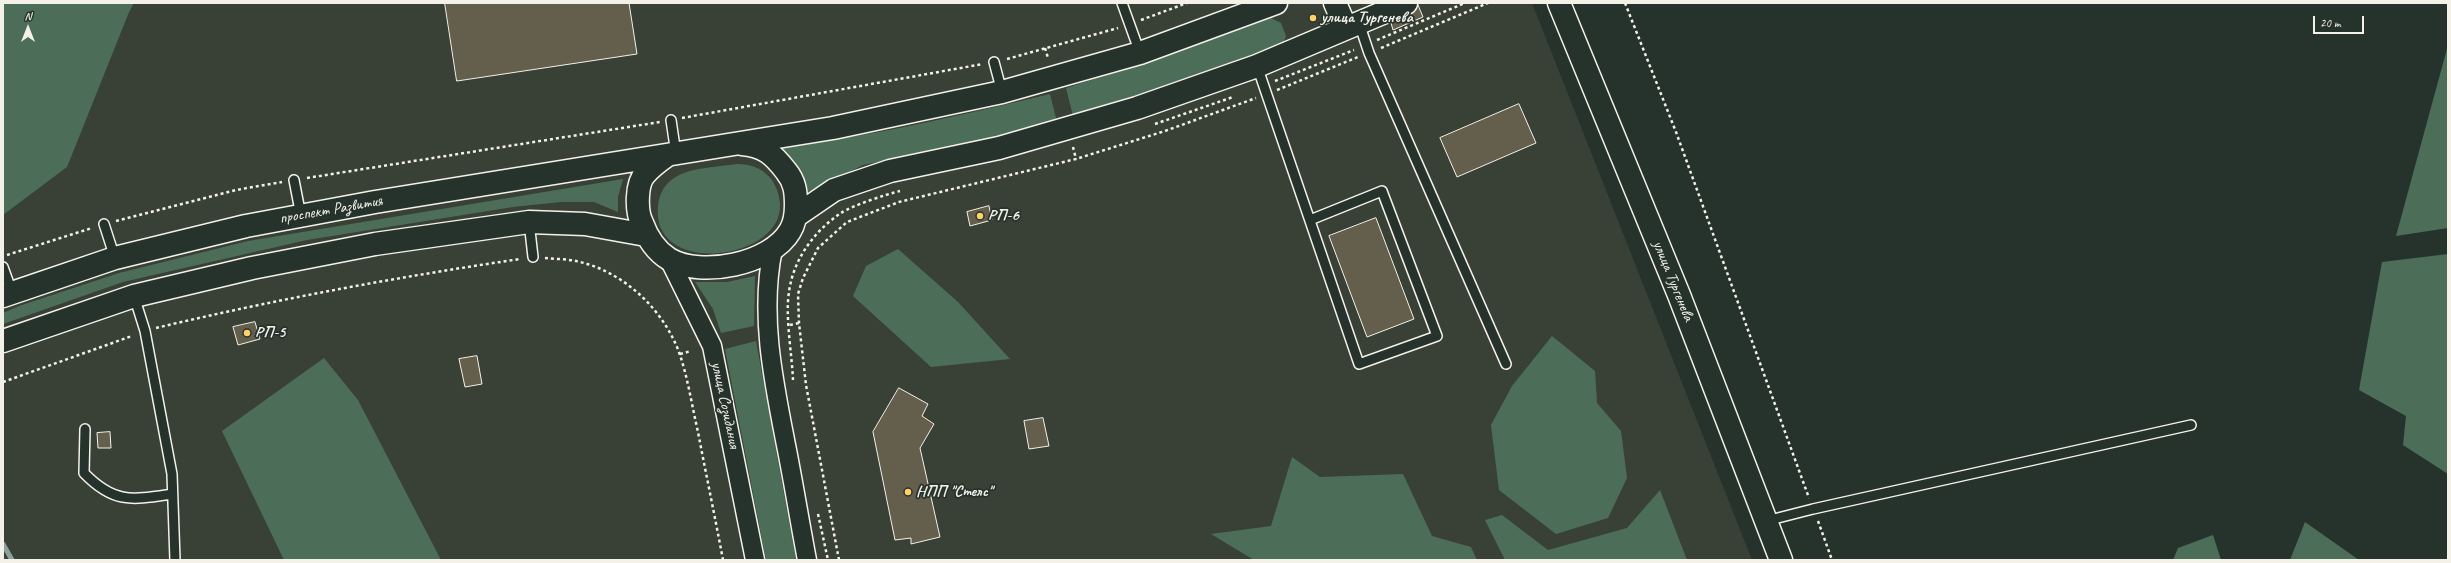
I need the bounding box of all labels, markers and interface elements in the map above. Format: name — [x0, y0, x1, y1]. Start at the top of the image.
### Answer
north arrow — [8, 8, 48, 48]
place label: улица Тургенева — [1321, 8, 1413, 28]
scale bar — [2315, 8, 2366, 34]
text: N — [25, 9, 31, 23]
marker: улица Тургенева — [1308, 13, 1318, 23]
text: 20 m — [2320, 15, 2340, 31]
street label: проспект Развития — [278, 191, 384, 229]
place label: РП-6 — [988, 206, 1019, 226]
marker: РП-6 — [975, 211, 985, 221]
street label: улица Тургенева — [1648, 238, 1698, 324]
place label: РП-5 — [255, 323, 285, 343]
marker: РП-5 — [242, 328, 252, 338]
street label: улица Созидания — [706, 360, 744, 450]
place label: НПП "Стелс" — [916, 482, 992, 502]
marker: НПП "Стелс" — [903, 487, 913, 497]

